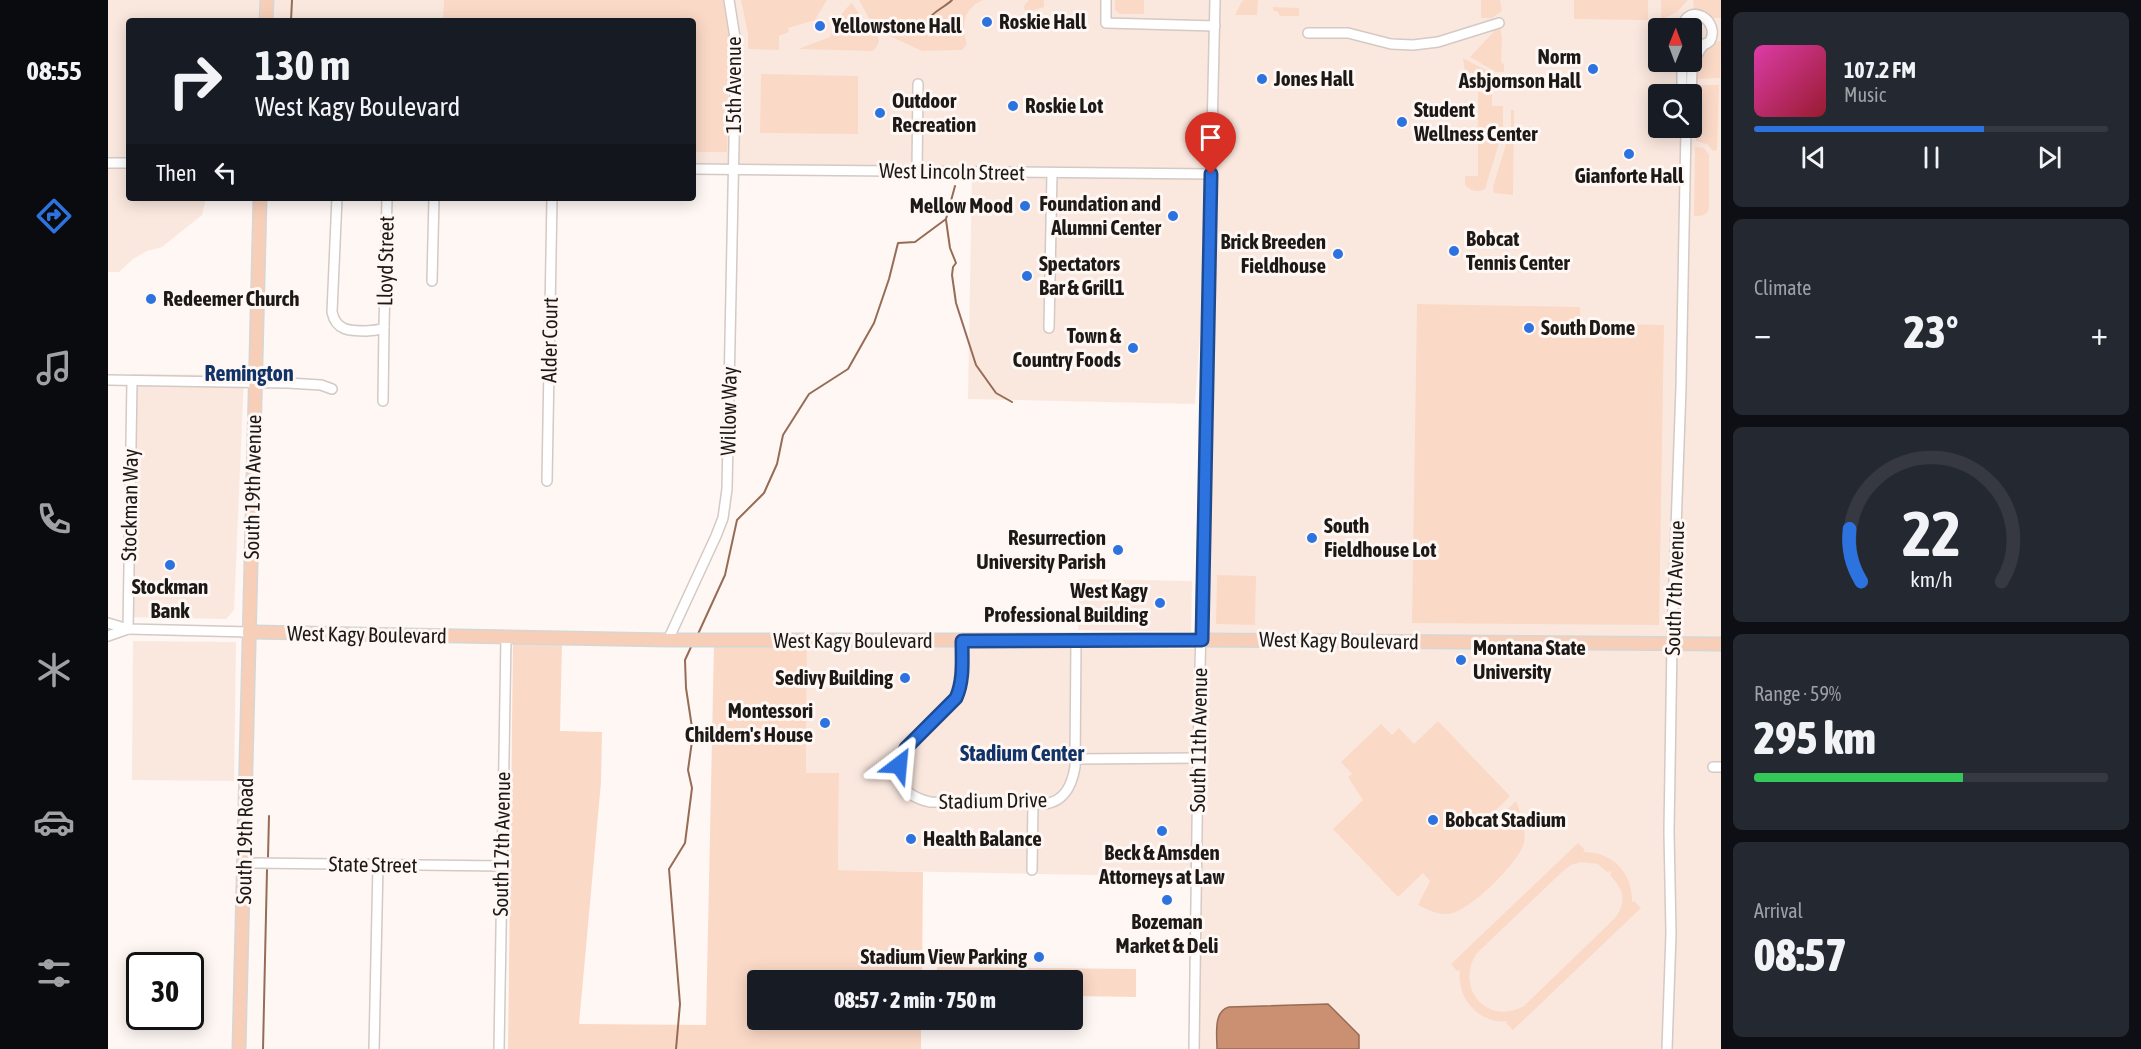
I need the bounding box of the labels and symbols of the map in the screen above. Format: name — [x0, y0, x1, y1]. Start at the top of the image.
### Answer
place label: Roskie Hall — [999, 9, 1087, 33]
place label: Yellowstone Hall — [831, 13, 962, 37]
marker: Roskie Hall — [980, 15, 994, 29]
north arrow — [1648, 18, 1702, 72]
marker: Yellowstone Hall — [813, 19, 827, 33]
street label: 15th Avenue — [721, 37, 745, 133]
place label: Norm Asbjornson Hall — [1458, 44, 1581, 92]
marker: Norm Asbjornson Hall — [1586, 62, 1600, 76]
place label: Jones Hall — [1273, 66, 1354, 90]
marker: Jones Hall — [1255, 72, 1269, 86]
place label: Outdoor Recreation — [892, 88, 976, 136]
place label: Roskie Lot — [1025, 93, 1103, 117]
place label: Student Wellness Center — [1413, 97, 1538, 145]
marker: Roskie Lot — [1006, 99, 1020, 113]
marker: Outdoor Recreation — [873, 106, 887, 120]
pin — [1185, 112, 1236, 174]
marker: Student Wellness Center — [1395, 115, 1409, 129]
marker: Gianforte Hall — [1622, 147, 1636, 161]
street label: West Lincoln Street — [879, 158, 1025, 184]
place label: Gianforte Hall — [1575, 163, 1684, 187]
place label: Foundation and Alumni Center — [1039, 191, 1162, 239]
place label: Mellow Mood — [910, 193, 1013, 217]
marker: Mellow Mood — [1018, 199, 1032, 213]
marker: Foundation and Alumni Center — [1166, 209, 1180, 223]
street label: Lloyd Street — [372, 216, 398, 306]
place label: Bobcat Tennis Center — [1466, 226, 1571, 274]
place label: Brick Breeden Fieldhouse — [1220, 229, 1326, 277]
marker: Bobcat Tennis Center — [1447, 244, 1461, 258]
marker: Brick Breeden Fieldhouse — [1331, 247, 1345, 261]
place label: Spectators Bar & Grill1 — [1039, 251, 1125, 299]
marker: Spectators Bar & Grill1 — [1020, 269, 1034, 283]
place label: Redeemer Church — [163, 286, 300, 310]
marker: Redeemer Church — [144, 292, 158, 306]
street label: Alder Court — [536, 297, 562, 383]
place label: South Dome — [1541, 315, 1635, 339]
marker: South Dome — [1522, 321, 1536, 335]
place label: Town & Country Foods — [1012, 323, 1122, 371]
marker: Town & Country Foods — [1126, 341, 1140, 355]
district label: Remington — [204, 360, 294, 386]
street label: Willow Way — [715, 366, 741, 456]
street label: South 19th Avenue — [239, 414, 265, 560]
street label: Stockman Way — [116, 448, 142, 561]
place label: South Fieldhouse Lot — [1324, 513, 1436, 561]
street label: South 7th Avenue — [1660, 520, 1688, 656]
place label: Resurrection University Parish — [976, 525, 1106, 573]
marker: South Fieldhouse Lot — [1305, 531, 1319, 545]
marker: Resurrection University Parish — [1111, 543, 1125, 557]
marker: Stockman Bank — [163, 558, 177, 572]
place label: Stockman Bank — [132, 574, 208, 622]
place label: West Kagy Professional Building — [984, 578, 1149, 626]
marker: West Kagy Professional Building — [1153, 596, 1167, 610]
street label: West Kagy Boulevard — [287, 621, 447, 647]
street label: West Kagy Boulevard — [1259, 627, 1419, 653]
street label: West Kagy Boulevard — [773, 628, 933, 652]
place label: Montana State University — [1473, 635, 1586, 683]
marker: Montana State University — [1454, 653, 1468, 667]
place label: Sedivy Building — [776, 665, 894, 689]
street label: South 11th Avenue — [1185, 667, 1211, 813]
marker: Sedivy Building — [898, 671, 912, 685]
place label: Montessori Childern's House — [685, 698, 813, 746]
marker: Montessori Childern's House — [818, 716, 832, 730]
position arrow — [867, 733, 931, 797]
district label: Stadium Center — [960, 740, 1084, 766]
street label: South 17th Avenue — [488, 771, 514, 917]
street label: South 19th Road — [231, 777, 257, 905]
street label: Stadium Drive — [939, 787, 1047, 813]
place label: Bobcat Stadium — [1445, 807, 1566, 831]
marker: Bobcat Stadium — [1426, 813, 1440, 827]
marker: Beck & Amsden Attorneys at Law — [1155, 824, 1169, 838]
place label: Health Balance — [923, 826, 1042, 850]
marker: Health Balance — [904, 832, 918, 846]
place label: Beck & Amsden Attorneys at Law — [1098, 840, 1225, 888]
street label: State Street — [328, 851, 418, 877]
marker: Bozeman Market & Deli — [1160, 893, 1174, 907]
place label: Bozeman Market & Deli — [1116, 909, 1218, 957]
place label: Stadium View Parking — [861, 944, 1028, 968]
marker: Stadium View Parking — [1032, 950, 1046, 964]
speed limit sign: 30 — [126, 952, 204, 1030]

